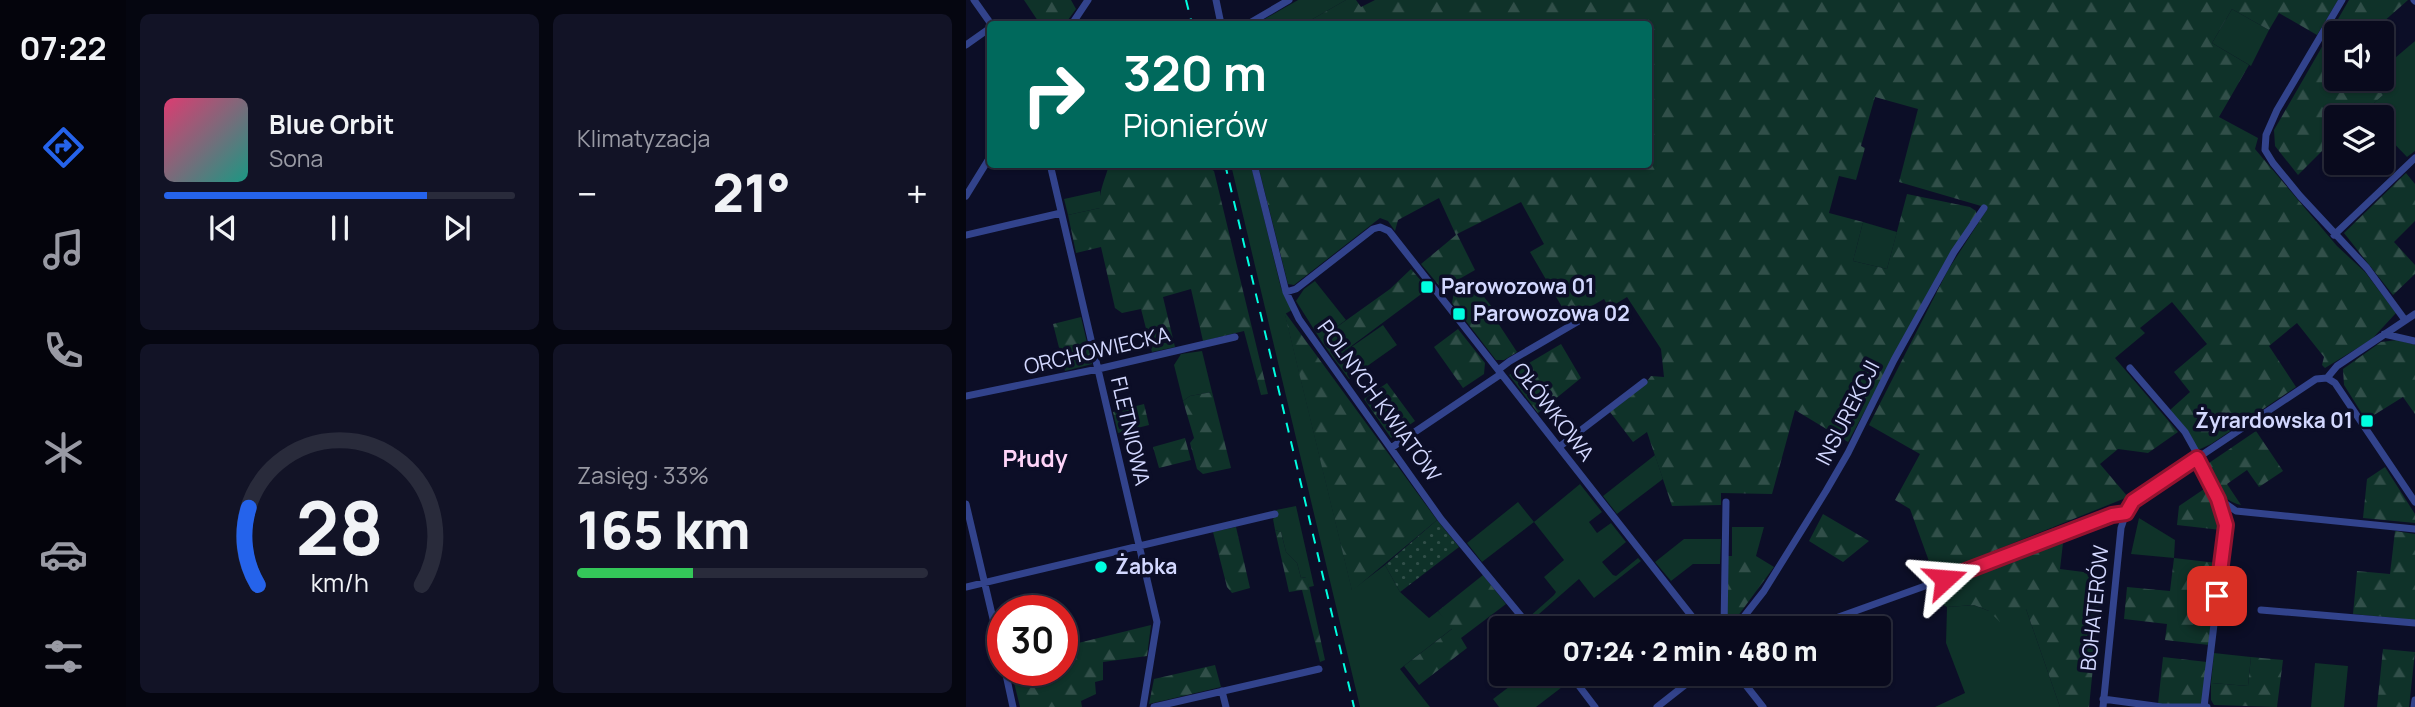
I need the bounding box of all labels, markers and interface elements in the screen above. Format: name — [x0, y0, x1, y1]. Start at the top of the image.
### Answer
map controls — [2324, 21, 2394, 175]
button: sound — [2324, 21, 2394, 91]
text: 07:22 — [19, 26, 107, 70]
text: 320 m — [1123, 39, 1267, 106]
icon: right — [1008, 49, 1099, 140]
text: Pionierów — [1123, 103, 1268, 147]
button: layers — [2324, 105, 2394, 175]
text: Blue Orbit — [269, 106, 394, 142]
text: Klimatyzacja — [577, 122, 710, 154]
icon: directions — [39, 123, 88, 172]
text: Sona — [269, 142, 323, 174]
text: 21° — [713, 157, 791, 228]
text: − — [577, 167, 598, 219]
text: + — [906, 167, 928, 219]
icon: previous — [204, 209, 242, 247]
icon: pause — [321, 209, 359, 247]
icon: next — [438, 209, 476, 247]
icon: music — [39, 225, 88, 274]
place label: Parowozowa 01 — [1441, 272, 1594, 300]
marker: Parowozowa 01 — [1419, 279, 1435, 295]
place label: Parowozowa 02 — [1473, 299, 1630, 327]
marker: Parowozowa 02 — [1451, 306, 1467, 322]
street label: POLNYCH KWIATÓW — [1312, 314, 1448, 487]
street label: ORCHOWIECKA — [1021, 320, 1173, 380]
icon: phone — [39, 326, 88, 375]
street label: INSUREKCJI — [1809, 355, 1885, 470]
street label: OŁÓWKOWA — [1507, 356, 1601, 466]
street label: FLETNIOWA — [1105, 373, 1157, 488]
place label: Żyrardowska 01 — [2195, 406, 2353, 434]
marker: Żyrardowska 01 — [2359, 413, 2375, 429]
icon: climate — [39, 428, 88, 477]
district label: Płudy — [1002, 442, 1068, 474]
text: Zasięg · 33% — [577, 459, 709, 491]
text: 28 — [296, 477, 383, 577]
text: 165 km — [577, 494, 750, 565]
icon: car — [39, 530, 88, 579]
position arrow — [1908, 542, 1982, 616]
street label: BOHATERÓW — [2073, 543, 2115, 672]
place label: Żabka — [1115, 552, 1177, 580]
marker: Żabka — [1093, 559, 1109, 575]
text: km/h — [310, 564, 369, 599]
pin — [2187, 566, 2247, 626]
icon: arrive — [2198, 577, 2236, 615]
speed limit sign: 30 — [987, 595, 1078, 686]
icon: filters — [39, 632, 88, 681]
text: 07:24 · 2 min · 480 m — [1562, 633, 1818, 669]

